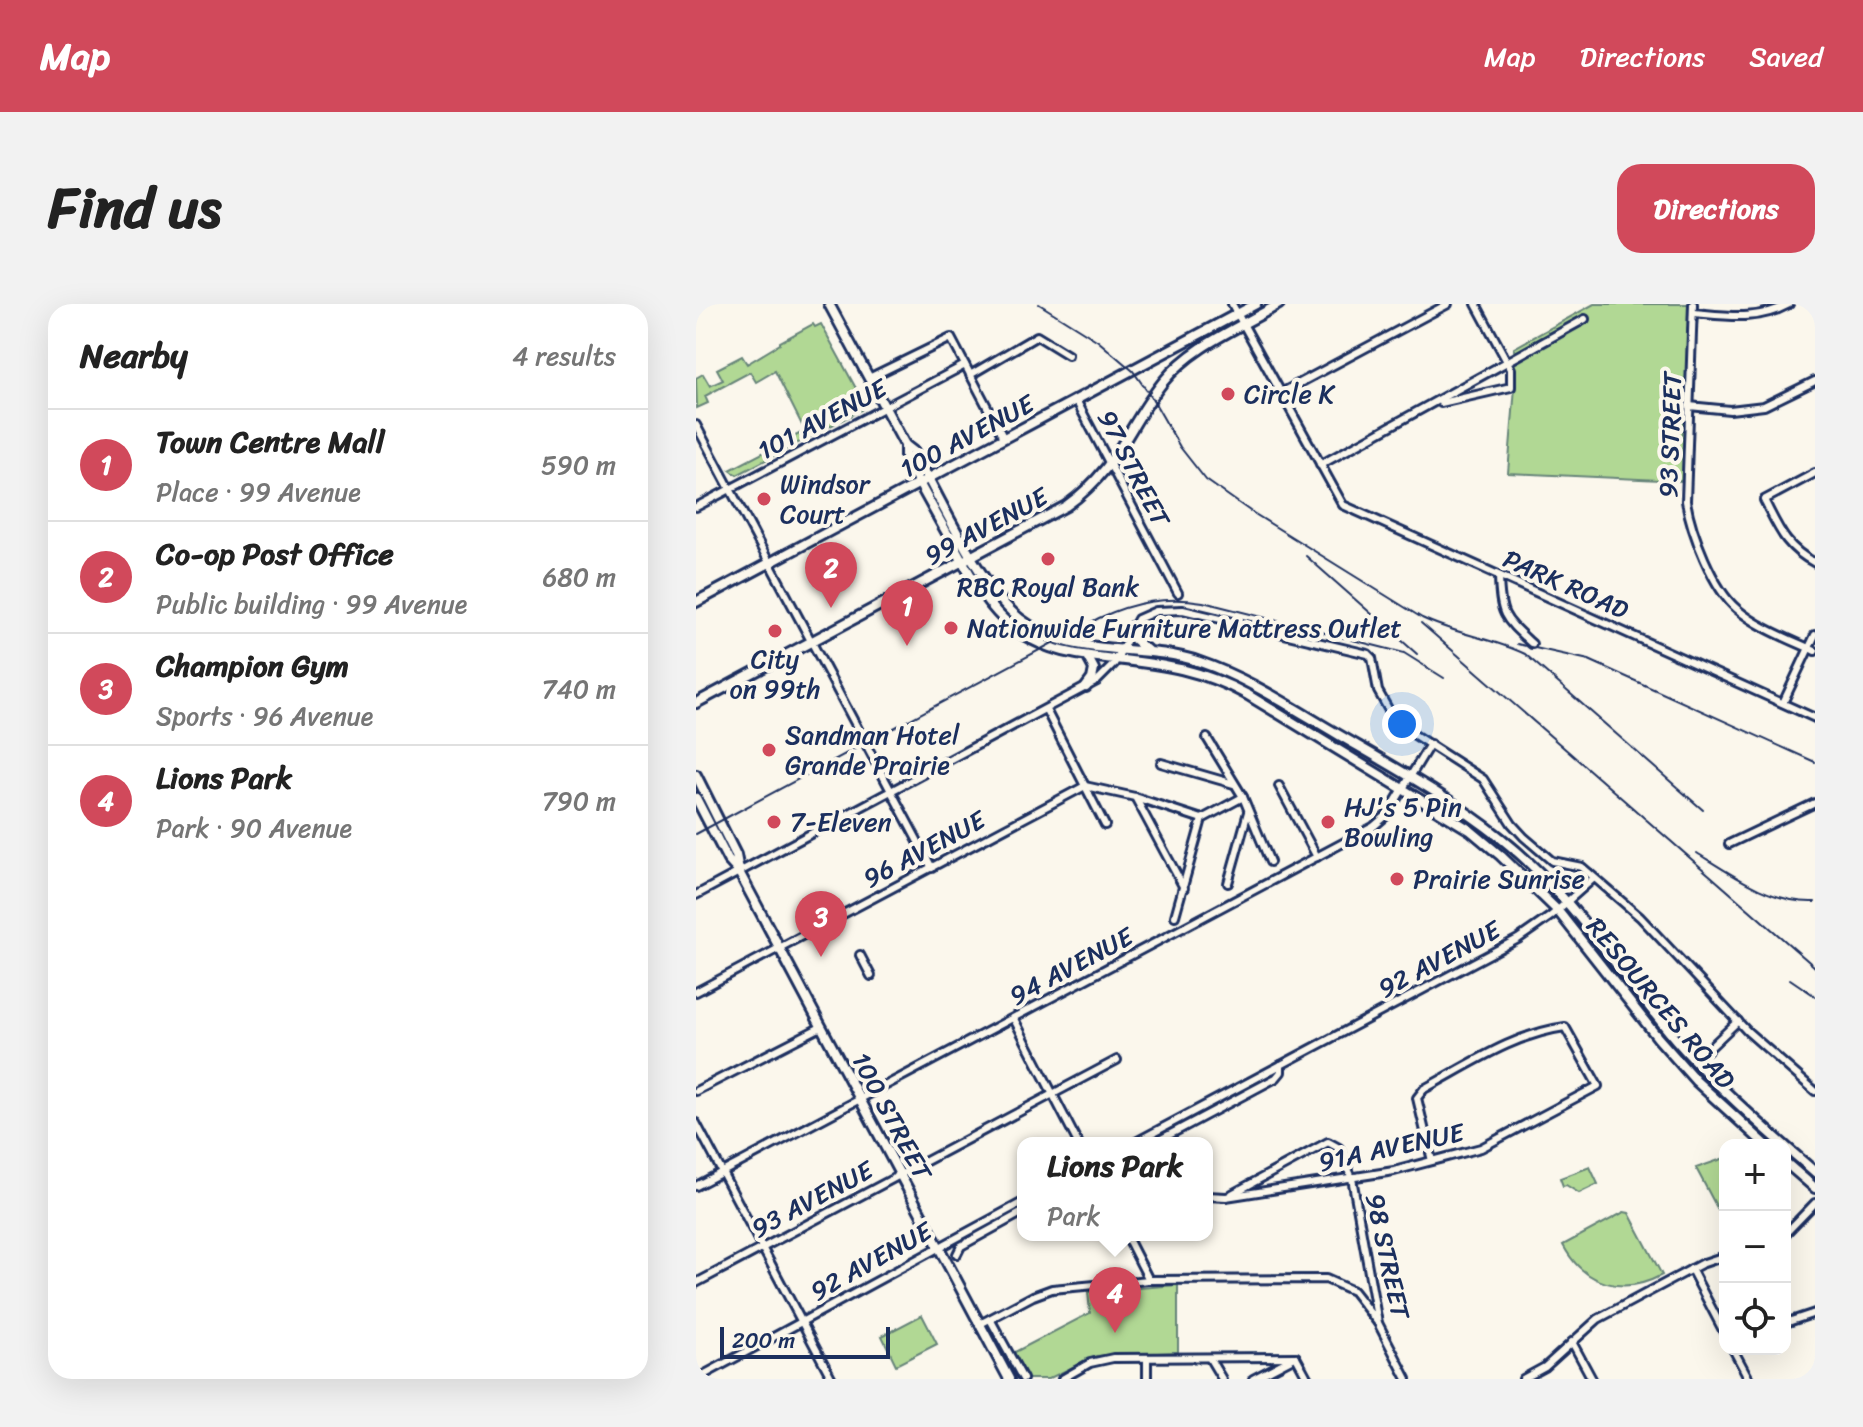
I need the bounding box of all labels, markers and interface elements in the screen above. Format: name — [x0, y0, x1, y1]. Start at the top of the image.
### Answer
text: Map — [40, 23, 110, 90]
text: Map — [1484, 32, 1536, 81]
text: Directions — [1580, 32, 1705, 81]
text: Saved — [1749, 32, 1823, 81]
text: Find us — [48, 159, 221, 258]
button: Directions — [1617, 164, 1815, 253]
text: Nearby — [80, 326, 188, 386]
text: 4 results — [512, 333, 616, 379]
street label: 101 AVENUE — [749, 365, 897, 473]
street label: 93 STREET — [1645, 370, 1695, 499]
place label: Circle K — [1244, 371, 1336, 417]
street label: 100 AVENUE — [891, 380, 1044, 491]
marker: Circle K — [1219, 385, 1237, 403]
street label: 97 STREET — [1085, 401, 1184, 536]
text: Town Centre Mall — [156, 415, 385, 469]
text: 1 — [100, 442, 112, 488]
text: 590 m — [541, 442, 616, 488]
place label: Windsor Court — [780, 461, 871, 537]
text: Place · 99 Avenue — [156, 469, 361, 515]
street label: 99 AVENUE — [916, 473, 1058, 578]
marker: Windsor Court — [755, 490, 773, 508]
text: Co-op Post Office — [156, 527, 394, 581]
street label: PARK ROAD — [1496, 536, 1637, 632]
pin: 2 — [805, 542, 857, 608]
marker: RBC Royal Bank — [1039, 550, 1057, 568]
text: 2 — [98, 554, 114, 600]
text: 680 m — [542, 554, 616, 600]
place label: RBC Royal Bank — [957, 564, 1139, 610]
pin: 1 — [881, 580, 933, 646]
text: Public building · 99 Avenue — [156, 581, 467, 627]
place label: Nationwide Furniture Mattress Outlet — [967, 605, 1402, 651]
marker: Nationwide Furniture Mattress Outlet — [942, 619, 960, 637]
marker: City on 99th — [766, 622, 784, 640]
place label: City on 99th — [730, 636, 820, 712]
text: Champion Gym — [156, 639, 349, 693]
text: 3 — [99, 666, 113, 712]
text: 740 m — [542, 666, 616, 712]
text: Sports · 96 Avenue — [156, 693, 373, 739]
your location — [1382, 704, 1422, 744]
place label: Sandman Hotel Grande Prairie — [785, 712, 960, 788]
marker: Sandman Hotel Grande Prairie — [760, 741, 778, 759]
text: Lions Park — [156, 751, 292, 805]
text: 4 — [98, 778, 114, 824]
text: 790 m — [542, 778, 616, 824]
place label: HJ's 5 Pin Bowling — [1344, 784, 1462, 860]
street label: 96 AVENUE — [854, 797, 995, 901]
place label: 7-Eleven — [790, 799, 892, 845]
text: Park · 90 Avenue — [156, 805, 352, 851]
marker: 7-Eleven — [765, 813, 783, 831]
marker: HJ's 5 Pin Bowling — [1319, 813, 1337, 831]
place label: Prairie Sunrise — [1413, 856, 1585, 902]
marker: Prairie Sunrise — [1388, 870, 1406, 888]
pin: 3 — [795, 891, 847, 957]
street label: RESOURCES ROAD — [1575, 906, 1748, 1100]
street label: 92 AVENUE — [1369, 907, 1510, 1011]
street label: 94 AVENUE — [1001, 913, 1143, 1018]
street label: 100 STREET — [839, 1044, 946, 1190]
street label: 91A AVENUE — [1314, 1109, 1470, 1185]
popup — [1017, 1137, 1213, 1241]
text: Lions Park — [1047, 1139, 1183, 1193]
map controls — [1719, 1139, 1791, 1355]
button: + — [1719, 1139, 1791, 1211]
street label: 93 AVENUE — [742, 1147, 883, 1251]
street label: 98 STREET — [1352, 1189, 1424, 1325]
text: Park — [1047, 1193, 1100, 1239]
street label: 92 AVENUE — [801, 1208, 942, 1314]
button: − — [1719, 1211, 1791, 1283]
pin: 4 — [1089, 1267, 1141, 1333]
button: locate — [1719, 1283, 1791, 1355]
text: 200 m — [732, 1321, 795, 1360]
scale bar — [720, 1323, 890, 1359]

